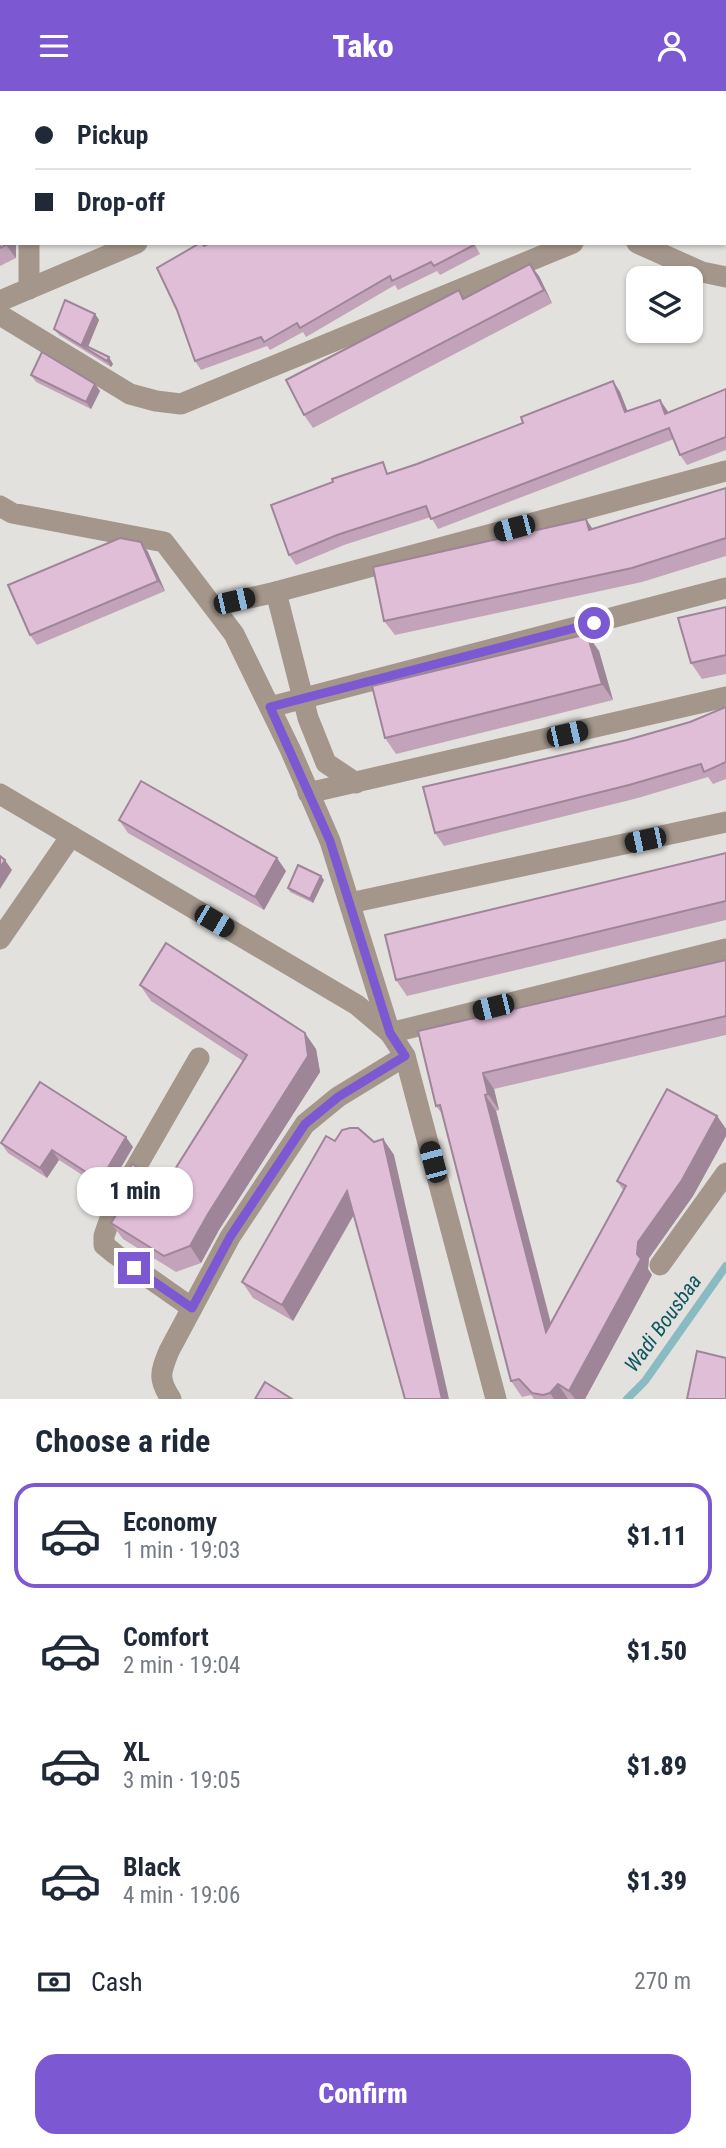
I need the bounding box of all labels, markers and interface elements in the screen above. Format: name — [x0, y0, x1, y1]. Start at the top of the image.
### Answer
icon: menu — [35, 27, 73, 65]
text: Tako — [332, 27, 394, 65]
icon: person — [653, 27, 691, 65]
text: Pickup — [77, 120, 148, 150]
text: Drop-off — [77, 187, 165, 217]
map controls — [626, 266, 703, 343]
button: layers — [626, 266, 703, 343]
car — [491, 512, 538, 544]
car — [212, 586, 257, 616]
route start — [578, 607, 610, 639]
car — [545, 719, 590, 749]
car — [623, 825, 668, 855]
car — [191, 901, 238, 941]
car — [471, 992, 516, 1022]
car — [418, 1139, 449, 1185]
callout: 1 min — [76, 1167, 192, 1215]
text: 1 min — [109, 1178, 161, 1205]
route end — [118, 1252, 150, 1284]
water label: Wadi Bousbaa — [620, 1270, 706, 1376]
text: Choose a ride — [35, 1422, 210, 1460]
icon: car — [39, 1504, 102, 1567]
text: Economy — [123, 1507, 217, 1537]
text: $1.11 — [626, 1521, 687, 1551]
text: 1 min · 19:03 — [123, 1537, 240, 1564]
icon: car — [39, 1619, 102, 1682]
text: Comfort — [123, 1622, 209, 1652]
text: $1.50 — [626, 1636, 687, 1666]
text: 2 min · 19:04 — [123, 1652, 240, 1679]
icon: car — [39, 1734, 102, 1797]
text: XL — [123, 1737, 150, 1767]
text: $1.89 — [626, 1751, 687, 1781]
text: 3 min · 19:05 — [123, 1767, 240, 1794]
icon: car — [39, 1849, 102, 1912]
text: Black — [123, 1852, 181, 1882]
text: $1.39 — [626, 1866, 687, 1896]
text: 4 min · 19:06 — [123, 1882, 240, 1909]
icon: cash — [35, 1963, 73, 2001]
text: Cash — [91, 1967, 143, 1997]
text: 270 m — [634, 1968, 691, 1995]
button: Confirm — [35, 2054, 691, 2134]

